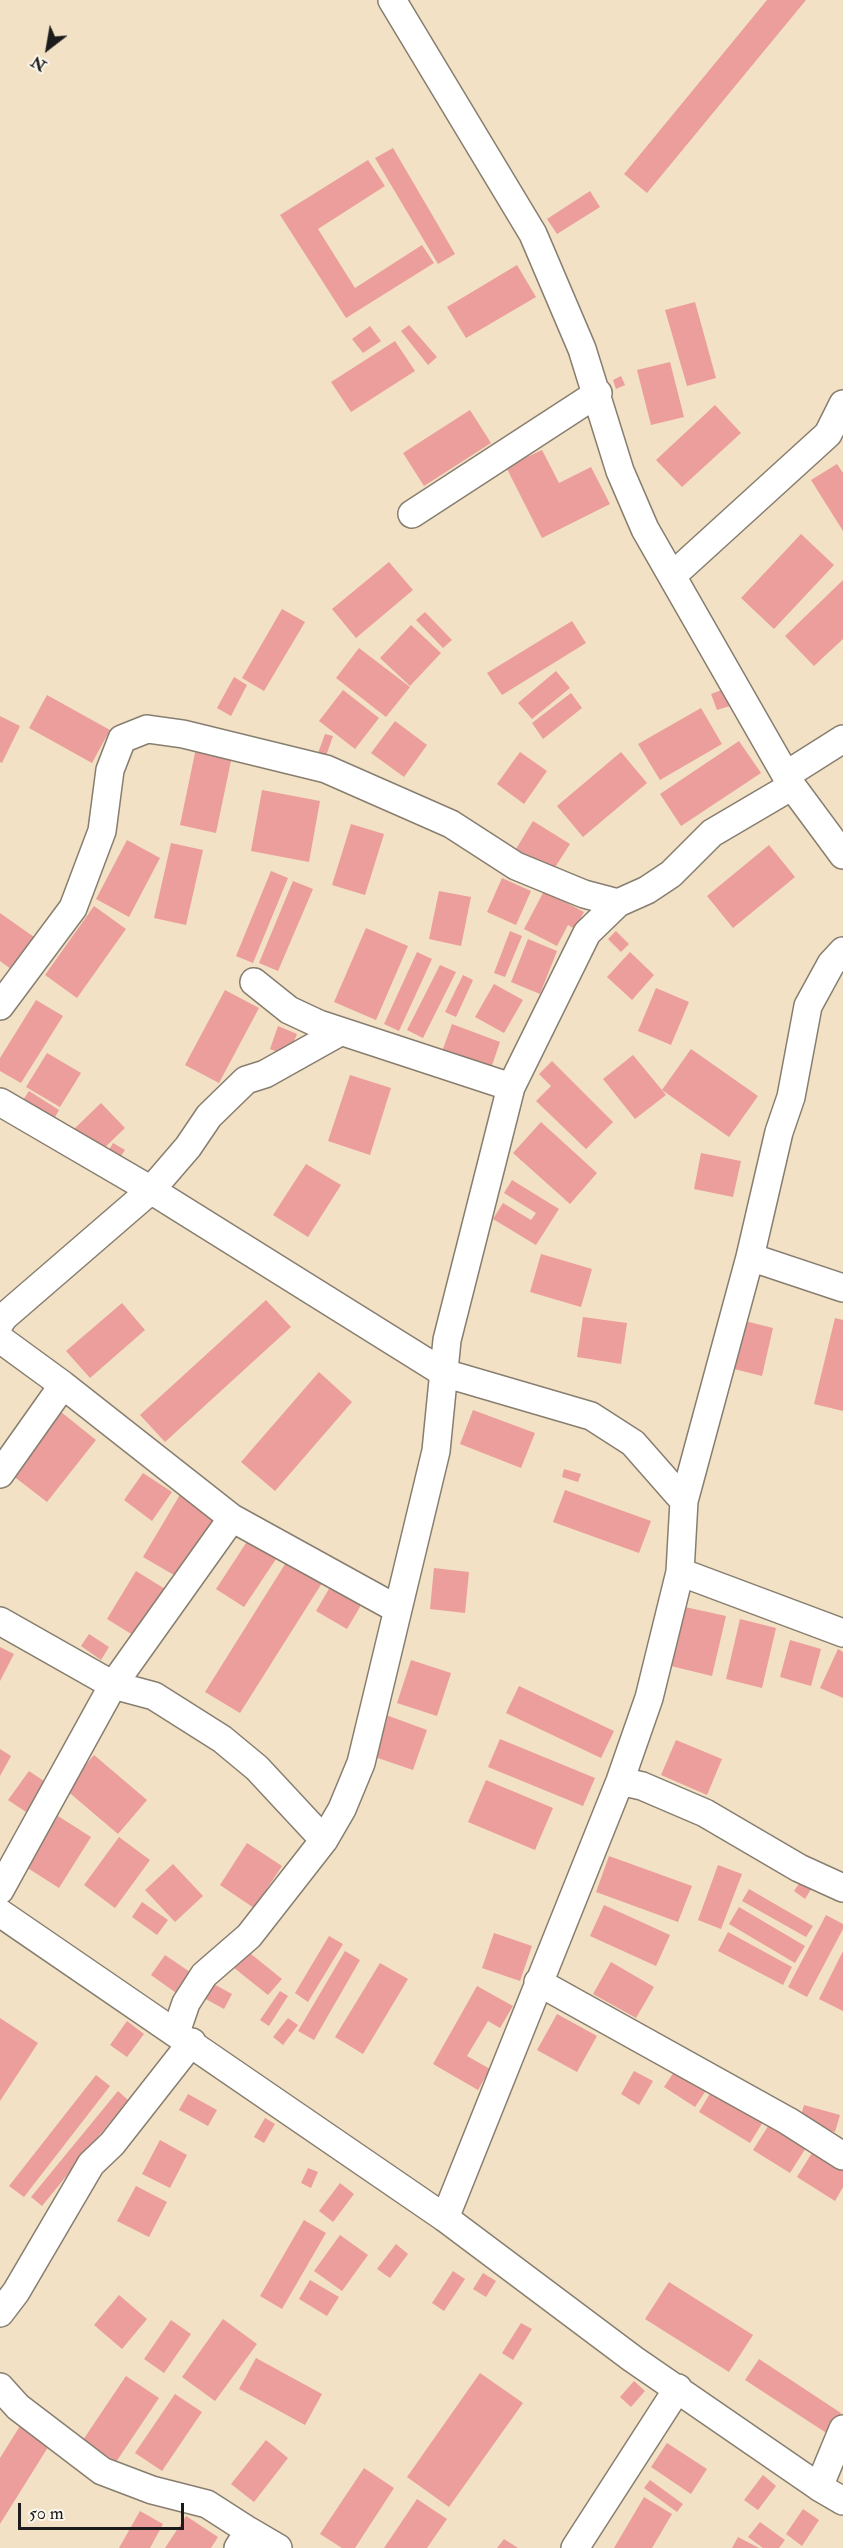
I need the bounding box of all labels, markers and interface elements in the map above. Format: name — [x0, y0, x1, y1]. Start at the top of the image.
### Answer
north arrow — [18, 18, 78, 78]
text: N — [27, 51, 50, 76]
scale bar — [21, 2491, 188, 2529]
text: 50 m — [29, 2502, 64, 2525]

